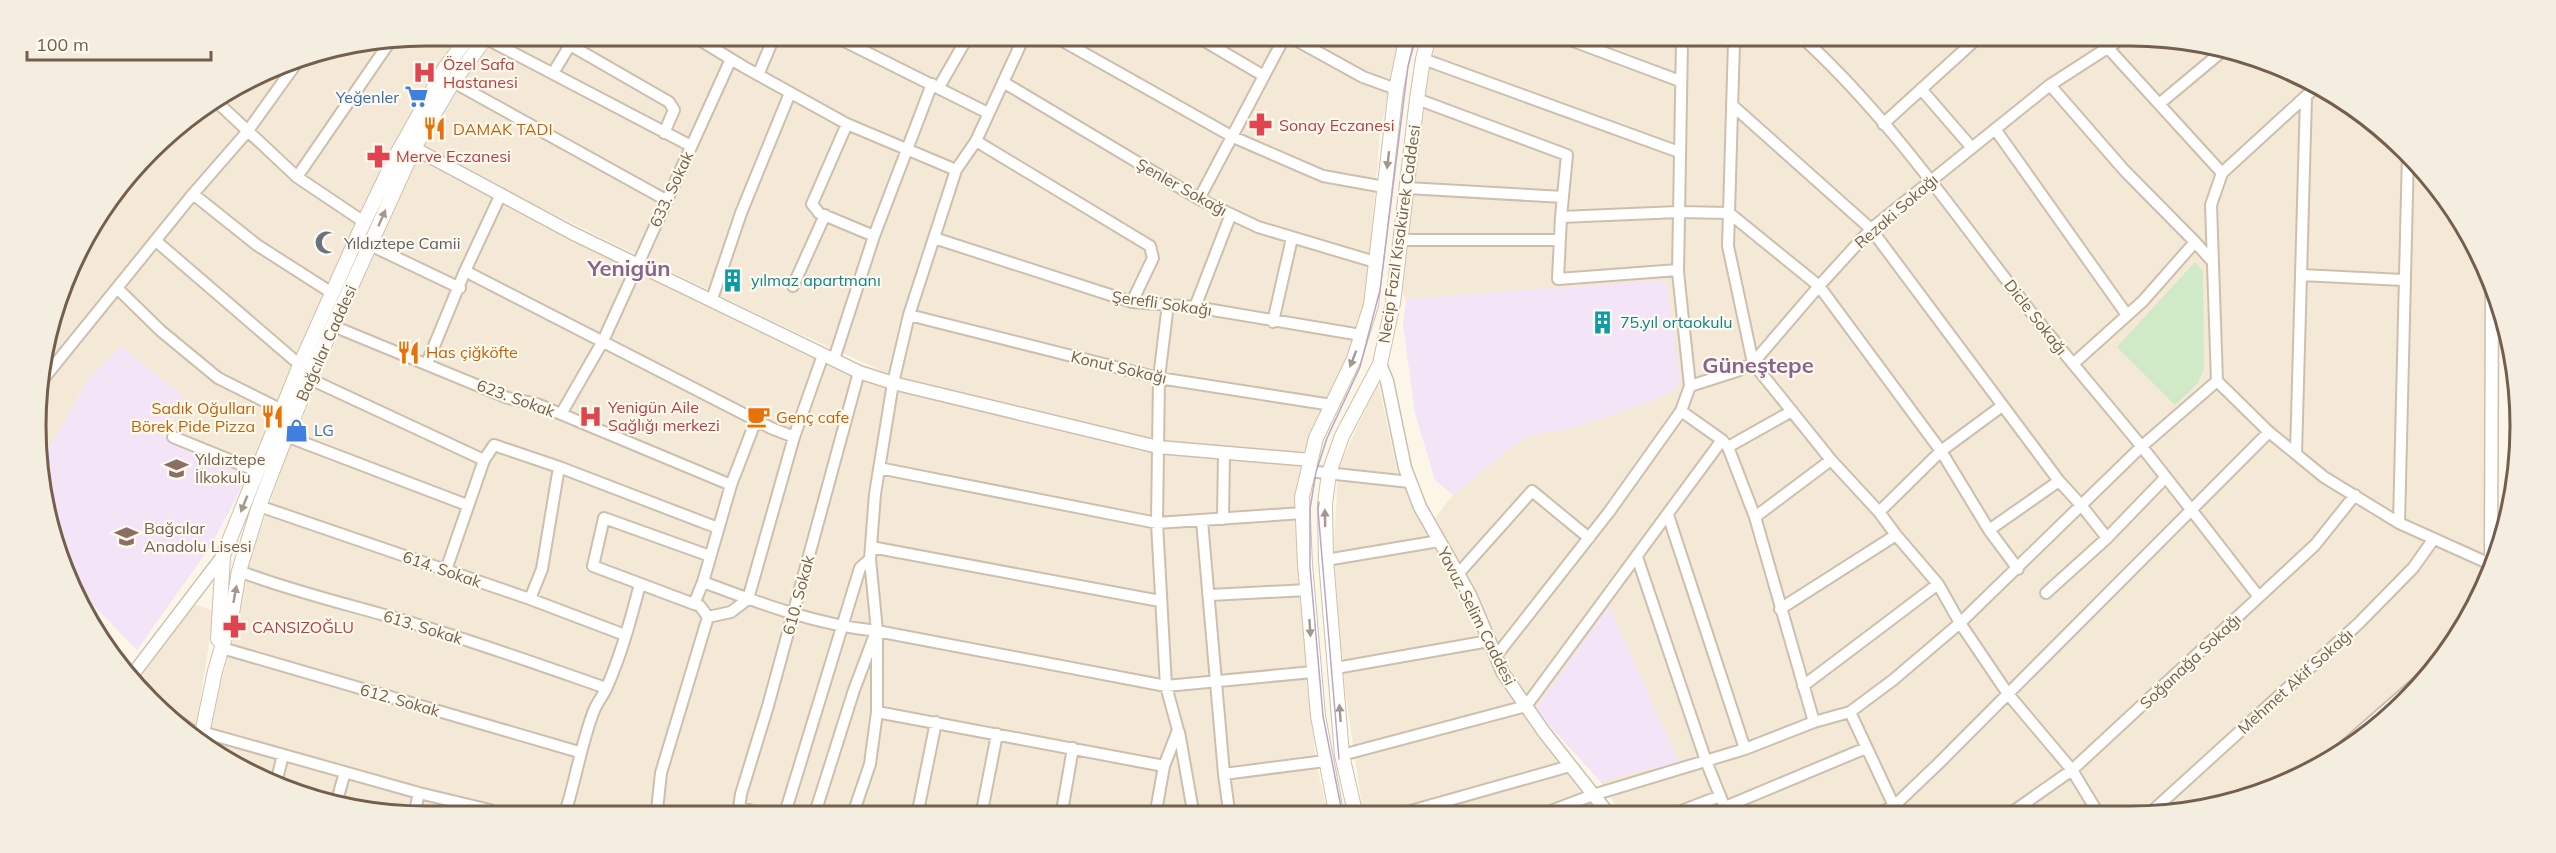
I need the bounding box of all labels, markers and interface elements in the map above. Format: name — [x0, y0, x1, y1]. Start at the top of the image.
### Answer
scale bar — [27, 24, 212, 62]
text: 100 m — [36, 33, 89, 56]
place label: Özel Safa Hastanesi — [443, 54, 518, 92]
hospital icon: Özel Safa Hastanesi — [412, 60, 438, 86]
supermarket icon: Yeğenler — [404, 84, 430, 110]
place label: Yeğenler — [335, 87, 399, 107]
pharmacy icon: Sonay Eczanesi — [1248, 112, 1274, 138]
place label: Sonay Eczanesi — [1279, 115, 1395, 135]
restaurant icon: DAMAK TADI — [422, 116, 448, 142]
place label: DAMAK TADI — [453, 119, 553, 139]
street label: Necip Fazıl Kısakürek Caddesi — [1374, 124, 1424, 344]
pharmacy icon: Merve Eczanesi — [365, 143, 391, 169]
place label: Merve Eczanesi — [396, 146, 511, 166]
street label: 633. Sokak — [645, 147, 698, 230]
one-way arrow — [1383, 151, 1392, 170]
street label: Şenler Sokağı — [1133, 154, 1231, 220]
street label: Rezaki Sokağı — [1850, 169, 1942, 253]
one-way arrow — [378, 209, 387, 227]
mosque icon: Yıldıztepe Camii — [313, 230, 339, 256]
place label: Yıldıztepe Camii — [343, 233, 460, 253]
district label: Yenigün — [586, 254, 671, 282]
building icon: yılmaz apartmanı — [720, 267, 746, 293]
place label: yılmaz apartmanı — [751, 270, 881, 290]
street label: Dicle Sokağı — [2000, 275, 2072, 359]
street label: Bağcılar Caddesi — [291, 282, 361, 404]
street label: Şerefli Sokağı — [1111, 286, 1213, 320]
building icon: 75.yıl ortaokulu — [1589, 309, 1615, 335]
place label: 75.yıl ortaokulu — [1620, 312, 1733, 332]
restaurant icon: Has çiğköfte — [395, 339, 421, 365]
place label: Has çiğköfte — [426, 342, 518, 362]
street label: Konut Sokağı — [1069, 346, 1169, 388]
one-way arrow — [1348, 350, 1357, 368]
district label: Güneştepe — [1702, 351, 1814, 379]
street label: 623. Sokak — [474, 375, 559, 422]
place label: Yenigün Aile Sağlığı merkezi — [607, 397, 720, 435]
place label: Sadık Oğulları Börek Pide Pizza — [131, 398, 255, 436]
hospital icon: Yenigün Aile Sağlığı merkezi — [577, 403, 603, 429]
restaurant icon: Sadık Oğulları Börek Pide Pizza — [260, 404, 286, 430]
cafe icon: Genç cafe — [745, 404, 771, 430]
place label: Genç cafe — [776, 407, 849, 427]
shop icon: LG — [283, 417, 309, 443]
place label: LG — [314, 420, 334, 440]
place label: Yıldıztepe İlkokulu — [194, 449, 265, 487]
school or university icon: Yıldıztepe İlkokulu — [164, 455, 190, 481]
one-way arrow — [239, 495, 248, 513]
one-way arrow — [1321, 509, 1330, 528]
place label: Bağcılar Anadolu Lisesi — [144, 518, 252, 556]
school or university icon: Bağcılar Anadolu Lisesi — [113, 524, 139, 550]
street label: Yavuz Selim Caddesi — [1433, 543, 1521, 689]
street label: 614. Sokak — [400, 546, 485, 592]
street label: 610. Sokak — [778, 552, 818, 637]
one-way arrow — [231, 585, 240, 604]
street label: 613. Sokak — [381, 605, 466, 649]
street label: Soğanağa Sokağı — [2135, 609, 2245, 713]
pharmacy icon: CANSIZOĞLU — [221, 614, 247, 640]
place label: CANSIZOĞLU — [252, 617, 354, 637]
one-way arrow — [1305, 618, 1315, 637]
street label: Mehmet Akif Sokağı — [2233, 624, 2357, 738]
street label: 612. Sokak — [358, 679, 443, 721]
one-way arrow — [1335, 703, 1345, 722]

